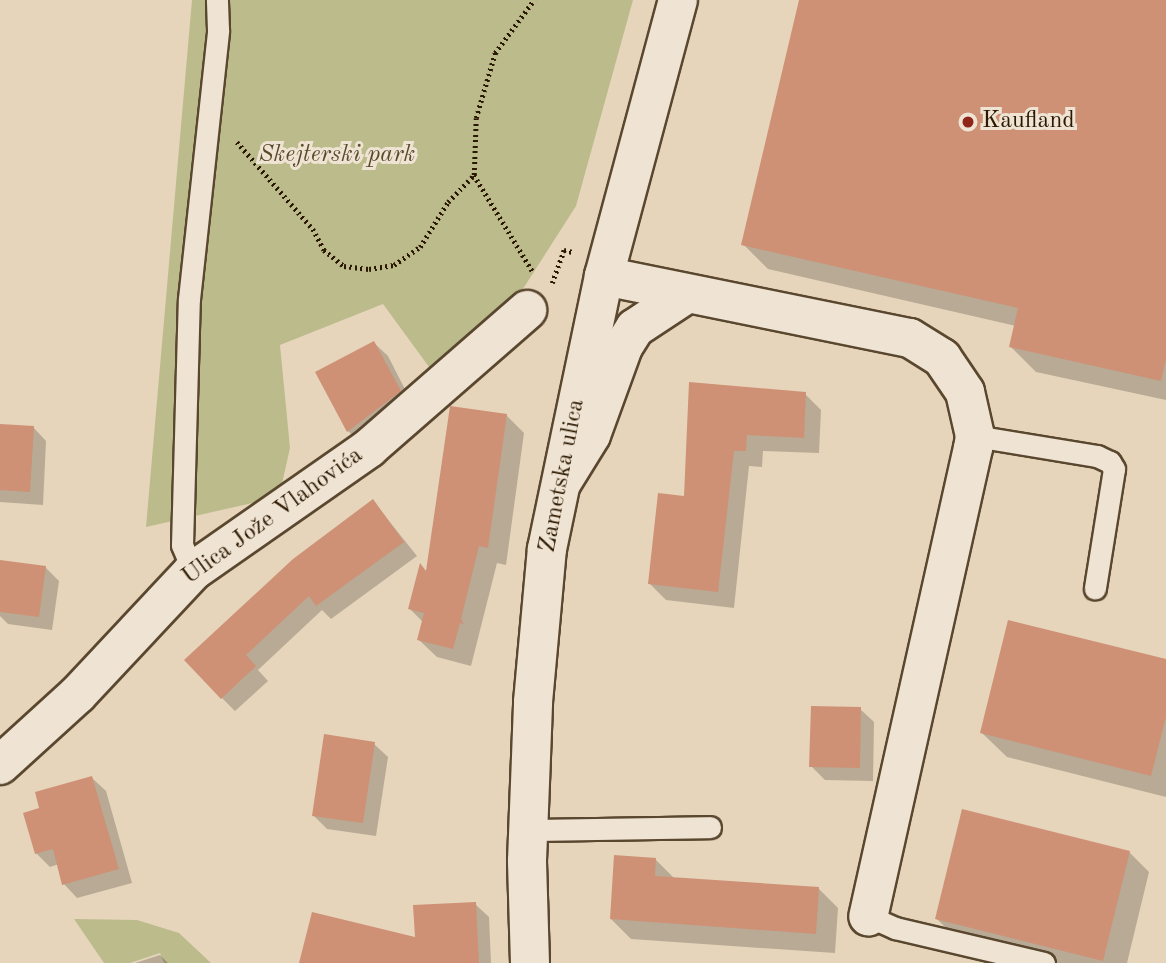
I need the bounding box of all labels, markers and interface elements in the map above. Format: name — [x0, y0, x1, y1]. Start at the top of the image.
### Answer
place label: Kaufland — [982, 108, 1075, 136]
marker: Kaufland — [960, 114, 976, 130]
park label: Skejterski park — [259, 142, 415, 170]
street label: Zametska ulica — [534, 397, 592, 555]
street label: Ulica Jože Vlahovića — [177, 442, 369, 592]

